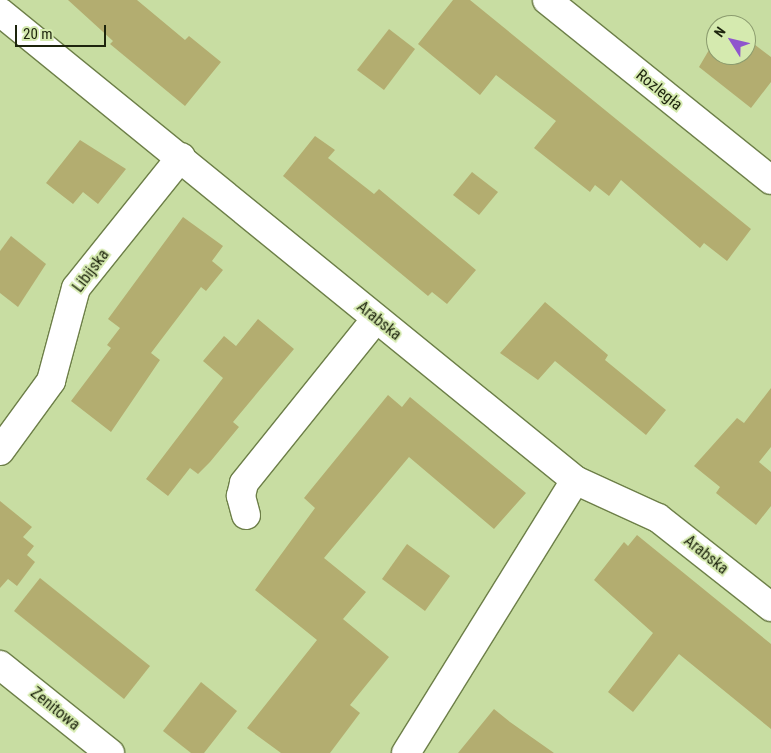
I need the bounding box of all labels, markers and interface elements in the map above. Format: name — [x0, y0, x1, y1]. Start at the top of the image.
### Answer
scale bar — [18, 15, 109, 47]
north arrow — [706, 15, 756, 65]
text: N — [711, 24, 729, 40]
text: 20 m — [23, 25, 53, 43]
street label: Rozległa — [632, 65, 686, 115]
street label: Libijska — [69, 246, 113, 296]
street label: Arabska — [353, 297, 405, 345]
street label: Arabska — [680, 531, 732, 579]
street label: Zenitowa — [27, 683, 83, 735]

